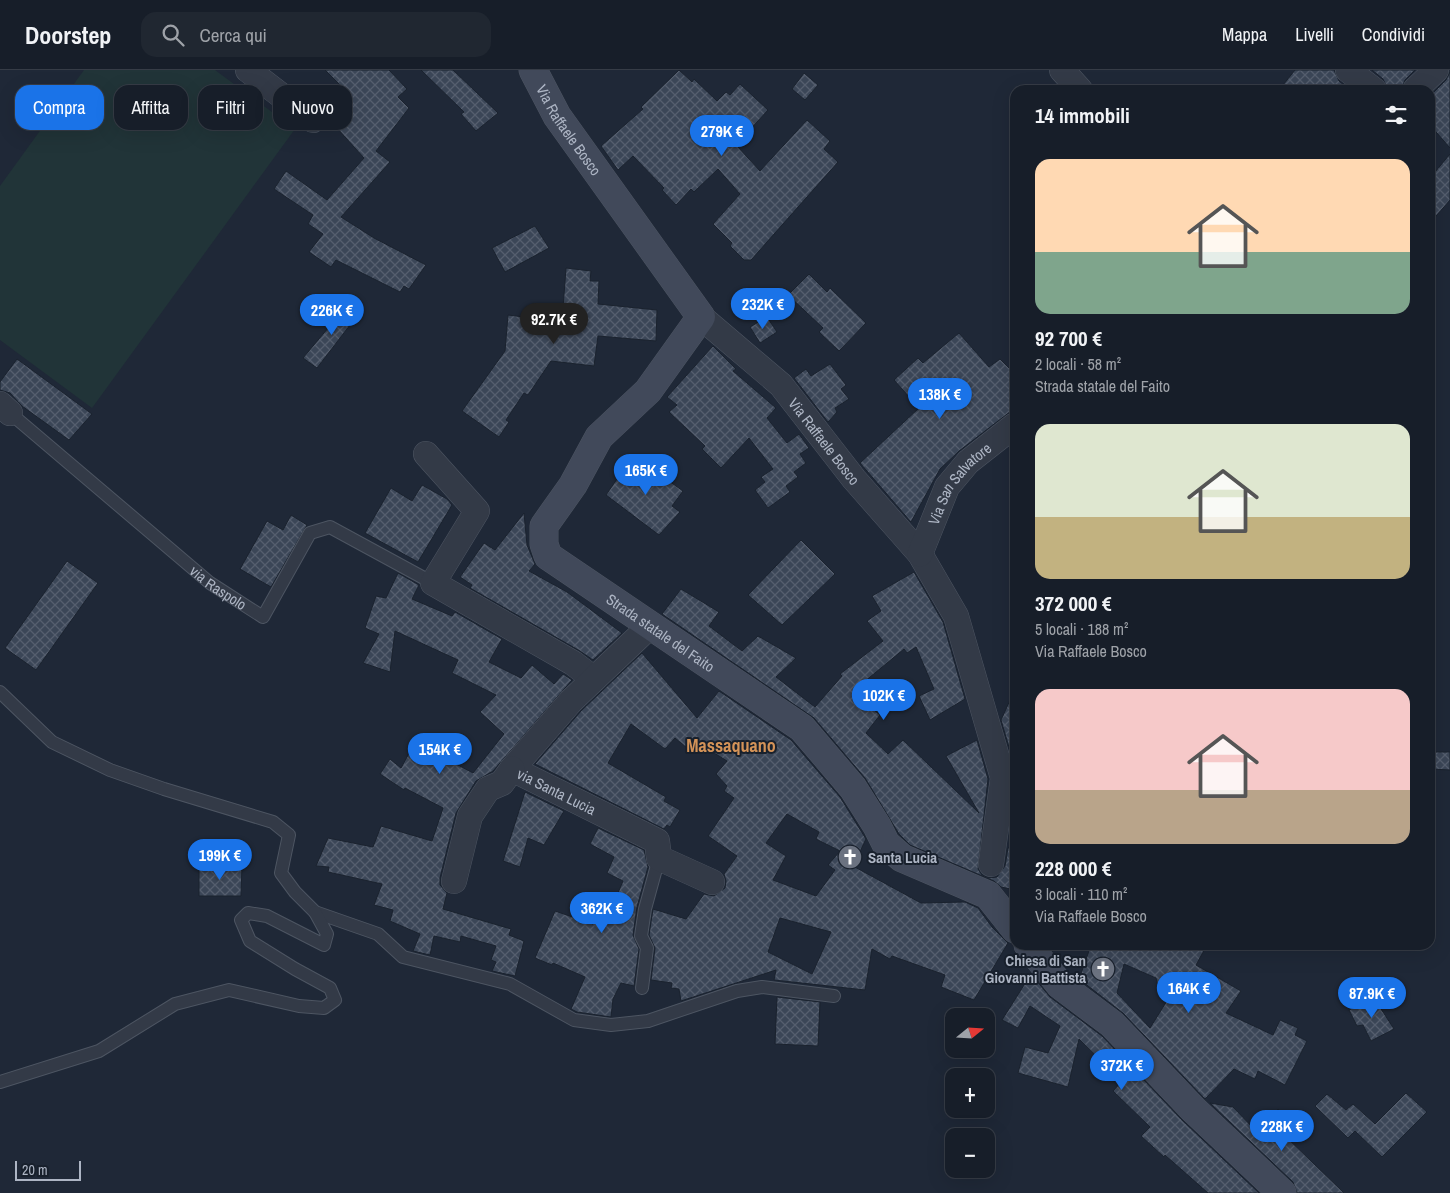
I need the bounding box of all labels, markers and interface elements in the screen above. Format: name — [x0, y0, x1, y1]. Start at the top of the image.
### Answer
search box — [141, 12, 491, 57]
text: Doorstep — [25, 19, 111, 51]
icon: search — [159, 21, 187, 49]
text: Cerca qui — [199, 22, 267, 48]
text: Mappa — [1222, 22, 1267, 47]
text: Livelli — [1295, 22, 1334, 47]
text: Condividi — [1362, 22, 1425, 47]
street label: Via Raffaele Bosco — [532, 81, 607, 180]
chip: Compra — [15, 85, 104, 130]
chip: Affitta — [114, 85, 188, 130]
chip: Filtri — [198, 85, 263, 130]
chip: Nuovo — [273, 85, 352, 130]
text: 14 immobili — [1035, 101, 1130, 130]
icon: filters — [1382, 101, 1410, 129]
pin: 279K € — [681, 114, 763, 157]
text: 279K € — [701, 120, 743, 142]
icon: home — [1178, 191, 1268, 281]
pin: 232K € — [722, 288, 804, 330]
text: 232K € — [742, 293, 784, 315]
pin: 226K € — [291, 294, 373, 336]
text: 226K € — [311, 299, 353, 321]
pin: 92.7K € — [508, 302, 600, 345]
text: 92.7K € — [531, 308, 577, 330]
text: 92 700 € — [1035, 324, 1102, 353]
text: 2 locali · 58 m² — [1035, 353, 1121, 375]
text: Strada statale del Faito — [1035, 375, 1170, 397]
pin: 138K € — [899, 378, 981, 420]
text: 138K € — [919, 383, 961, 405]
street label: Via Raffaele Bosco — [784, 393, 865, 489]
street label: Via San Salvatore — [922, 437, 996, 528]
pin: 165K € — [605, 454, 687, 496]
icon: home — [1178, 456, 1268, 546]
text: 165K € — [625, 459, 667, 481]
street label: via Raspolo — [186, 560, 251, 615]
street label: Strada statale del Faito — [602, 588, 719, 677]
text: 372 000 € — [1035, 589, 1112, 618]
text: 5 locali · 188 m² — [1035, 618, 1128, 640]
text: Via Raffaele Bosco — [1035, 640, 1147, 662]
pin: 102K € — [843, 678, 925, 721]
text: 102K € — [863, 684, 905, 706]
icon: home — [1178, 721, 1268, 811]
pin: 154K € — [399, 732, 481, 775]
district label: Massaquano — [686, 733, 776, 758]
text: 154K € — [419, 738, 461, 760]
street label: via Santa Lucia — [514, 763, 600, 820]
pin: 199K € — [179, 838, 261, 881]
text: 199K € — [199, 844, 241, 866]
church icon: Santa Lucia — [837, 844, 863, 870]
place label: Santa Lucia — [868, 847, 937, 868]
text: 228 000 € — [1035, 854, 1112, 883]
text: 3 locali · 110 m² — [1035, 883, 1127, 905]
pin: 362K € — [561, 892, 643, 934]
text: 362K € — [581, 897, 623, 919]
text: Via Raffaele Bosco — [1035, 905, 1147, 927]
place label: Chiesa di San Giovanni Battista — [985, 950, 1086, 988]
church icon: Chiesa di San Giovanni Battista — [1090, 956, 1116, 982]
pin: 164K € — [1148, 972, 1230, 1014]
pin: 87.9K € — [1326, 976, 1418, 1019]
text: 164K € — [1168, 977, 1210, 999]
text: 87.9K € — [1349, 982, 1395, 1004]
north arrow — [945, 1008, 995, 1058]
map controls — [945, 1008, 995, 1178]
pin: 372K € — [1081, 1048, 1163, 1091]
text: 372K € — [1101, 1054, 1143, 1076]
button: + — [945, 1068, 995, 1118]
pin: 228K € — [1241, 1110, 1323, 1152]
text: 228K € — [1261, 1115, 1303, 1137]
button: − — [945, 1128, 995, 1178]
scale bar — [15, 1158, 81, 1181]
text: 20 m — [22, 1161, 48, 1179]

